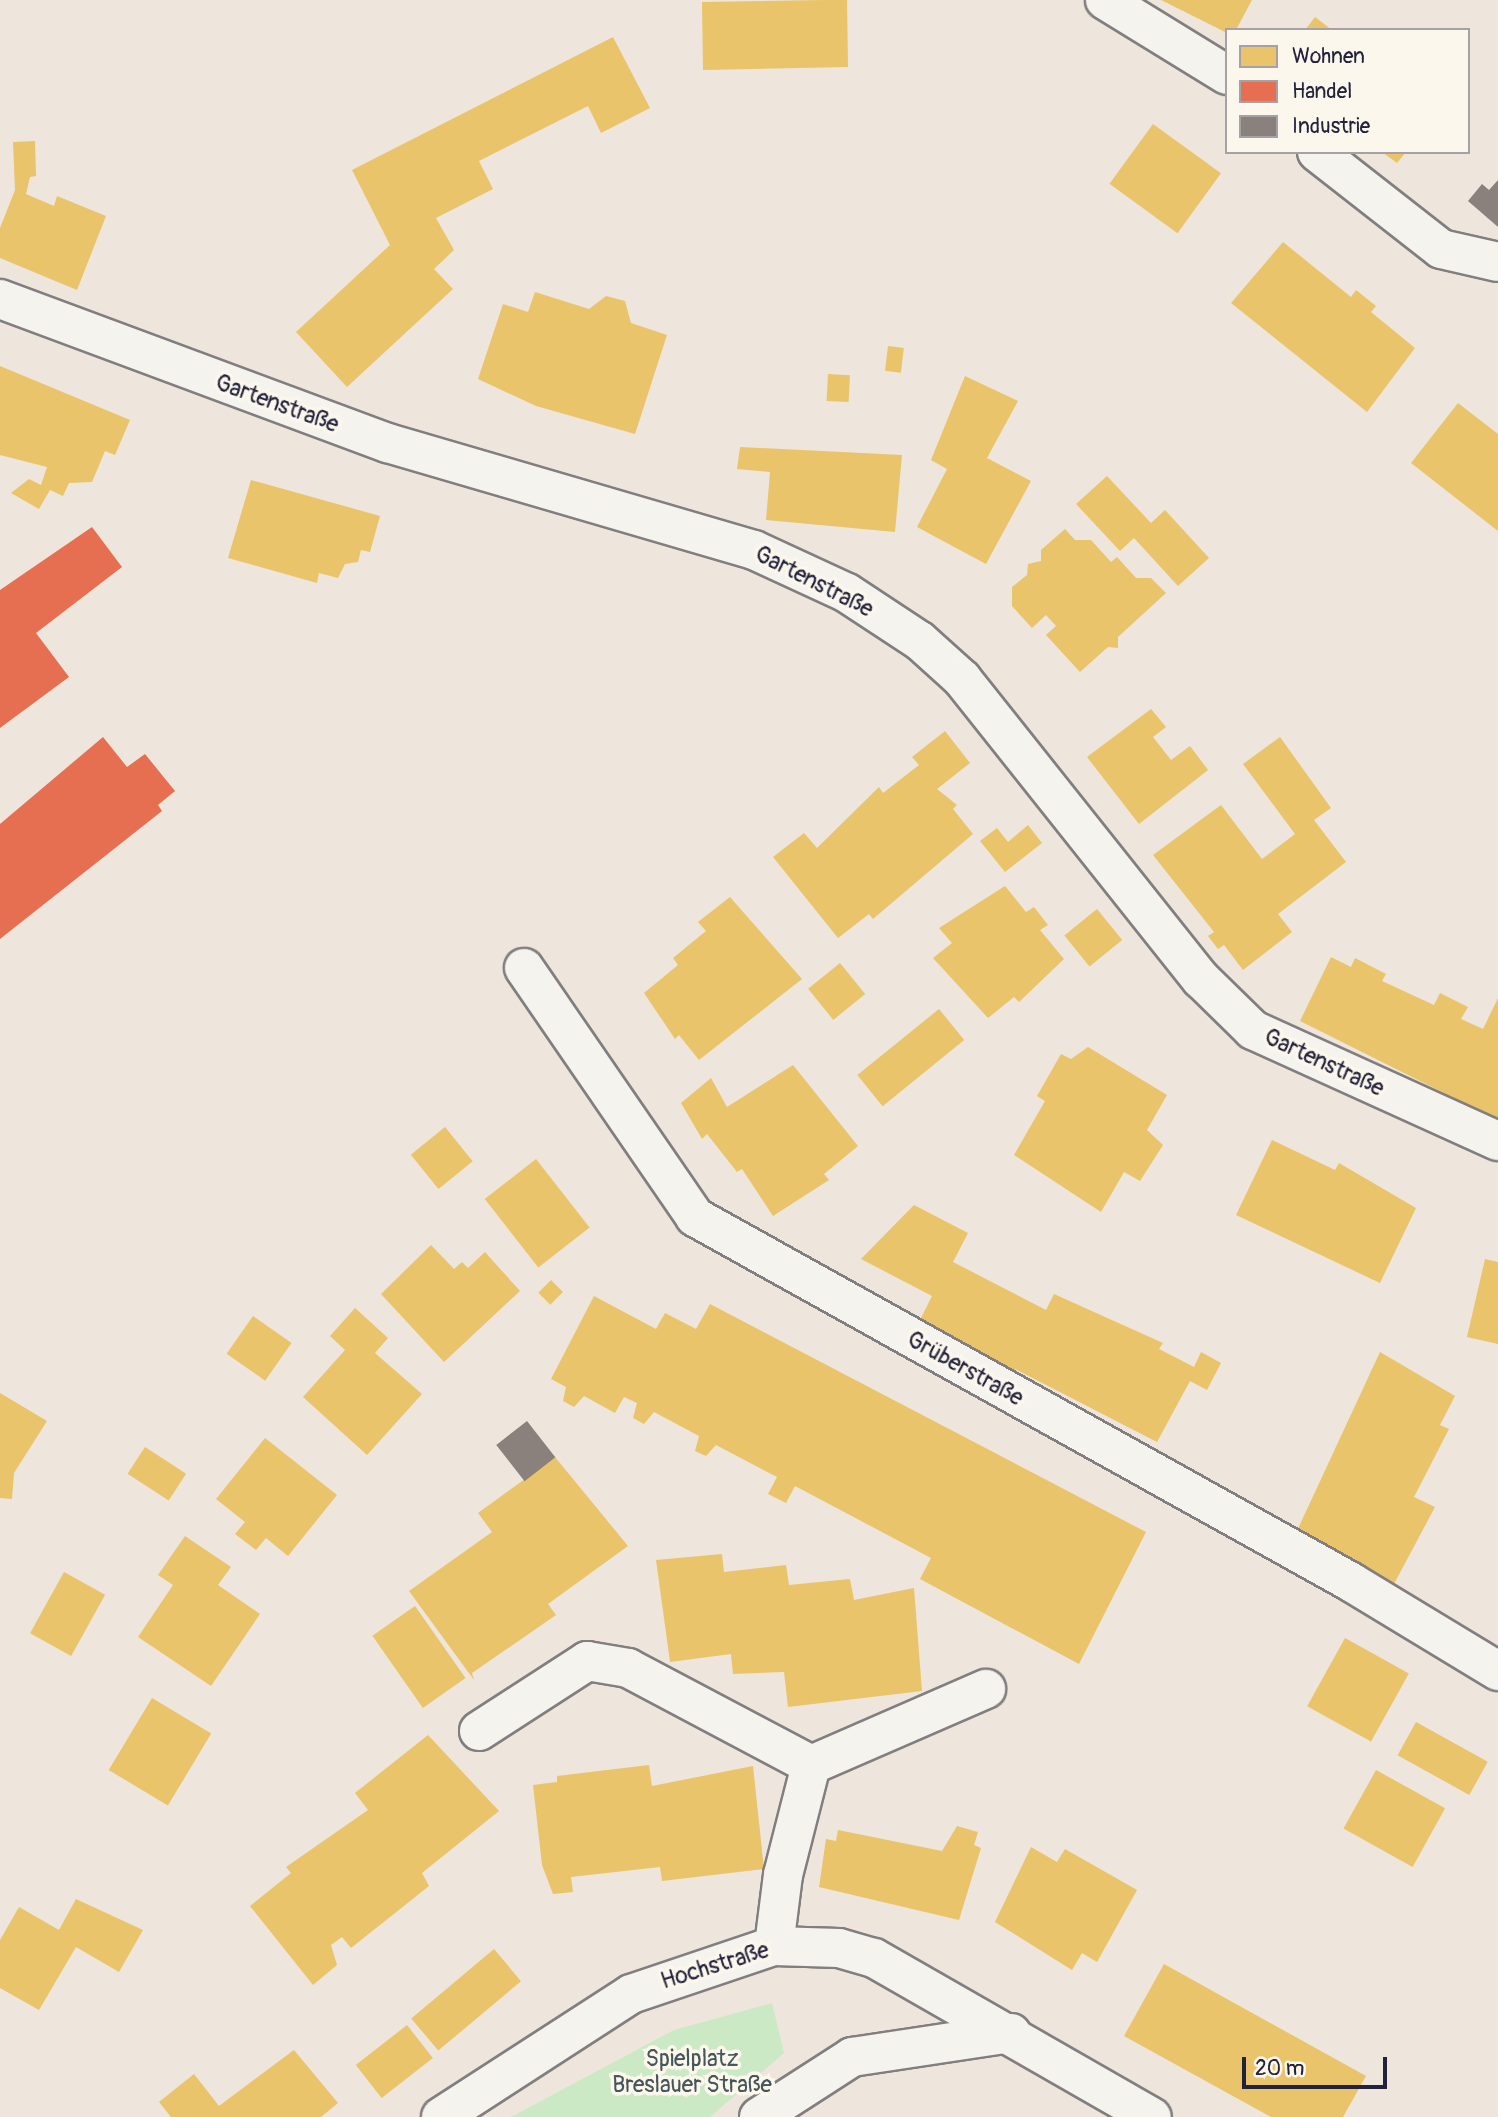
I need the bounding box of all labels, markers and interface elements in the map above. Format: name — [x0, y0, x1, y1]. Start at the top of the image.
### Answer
legend — [1225, 28, 1470, 154]
text: Wohnen — [1292, 43, 1365, 70]
text: Handel — [1292, 78, 1352, 105]
text: Industrie — [1292, 113, 1370, 140]
street label: Gartenstraße — [212, 369, 342, 439]
street label: Gartenstraße — [750, 540, 878, 624]
street label: Gartenstraße — [1260, 1023, 1388, 1103]
street label: Grüberstraße — [902, 1326, 1028, 1412]
street label: Hochstraße — [658, 1936, 772, 1996]
scale bar — [1246, 2044, 1391, 2088]
park label: Spielplatz Breslauer Straße — [612, 2045, 772, 2099]
text: 20 m — [1255, 2055, 1304, 2082]

